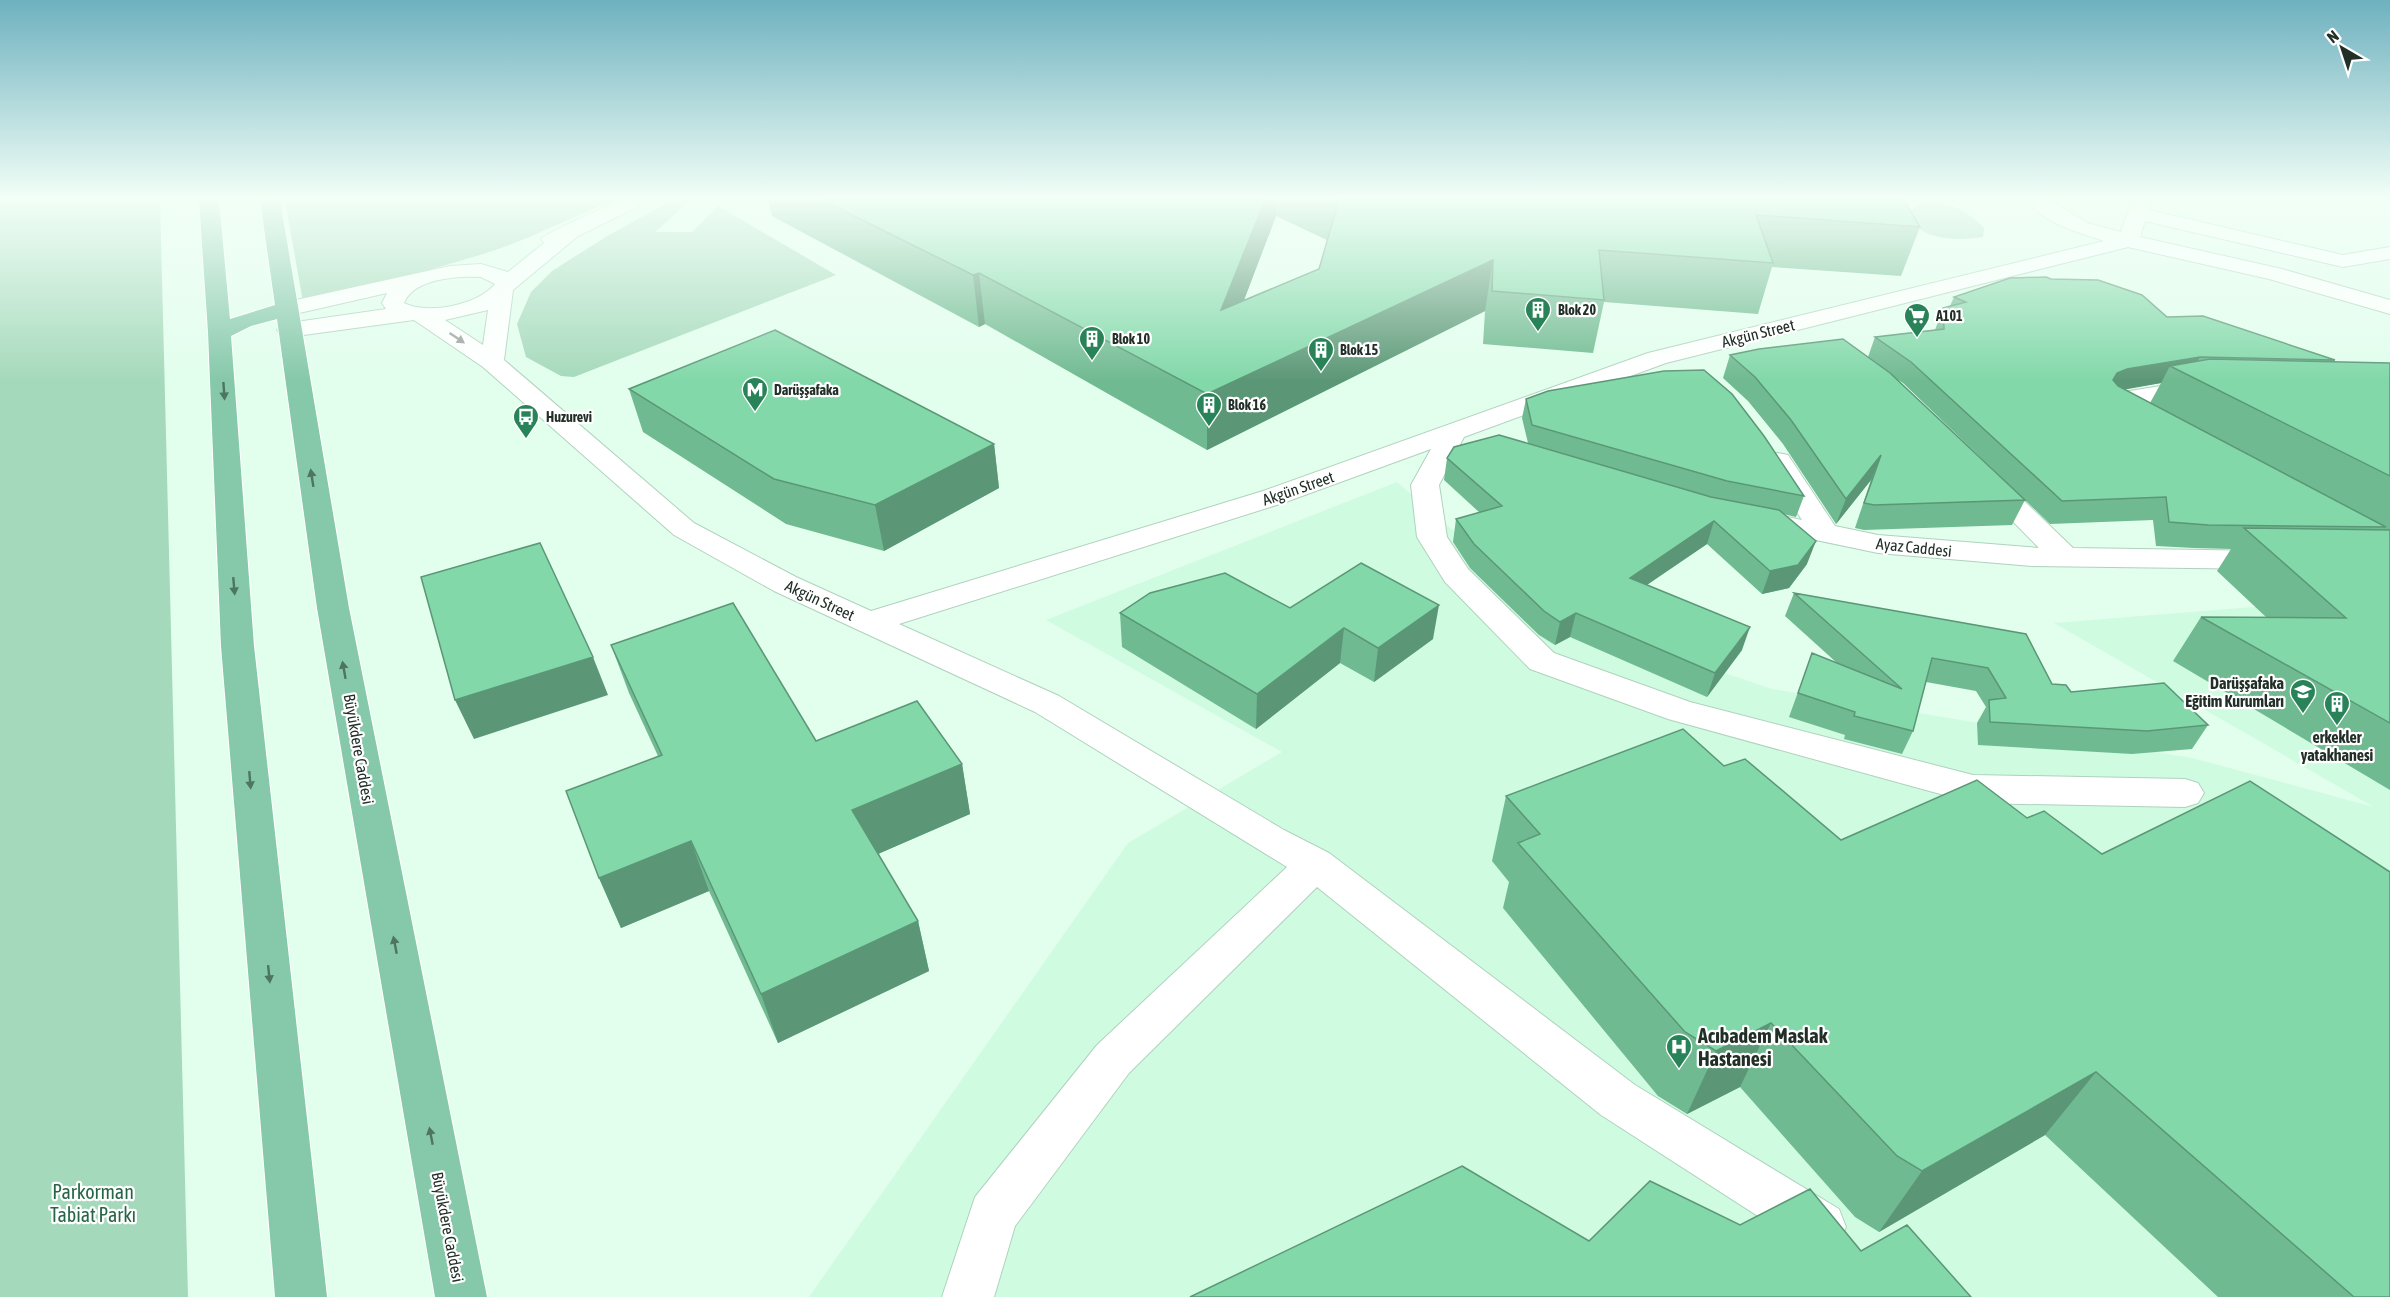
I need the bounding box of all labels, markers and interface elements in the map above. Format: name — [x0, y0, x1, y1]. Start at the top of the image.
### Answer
north arrow — [2312, 18, 2372, 78]
text: N — [2323, 26, 2342, 46]
building icon: Blok 20 — [1523, 295, 1553, 333]
supermarket icon: A101 — [1902, 301, 1932, 339]
place label: Blok 20 — [1558, 302, 1596, 318]
place label: A101 — [1935, 308, 1963, 324]
street label: Akgün Street — [1720, 315, 1797, 352]
building icon: Blok 10 — [1077, 324, 1107, 362]
place label: Blok 10 — [1112, 331, 1150, 347]
one-way arrow — [449, 333, 466, 344]
building icon: Blok 15 — [1306, 335, 1336, 373]
place label: Blok 15 — [1340, 342, 1378, 358]
metro station icon: Darüşşafaka — [740, 375, 770, 413]
one-way arrow — [219, 382, 229, 401]
place label: Darüşşafaka — [774, 382, 839, 398]
building icon: Blok 16 — [1194, 390, 1224, 428]
place label: Blok 16 — [1228, 397, 1266, 413]
bus stop icon: Huzurevi — [511, 402, 541, 440]
place label: Huzurevi — [546, 409, 592, 425]
street label: Akgün Street — [1260, 467, 1337, 510]
one-way arrow — [308, 468, 317, 487]
street label: Ayaz Caddesi — [1875, 534, 1953, 561]
one-way arrow — [229, 576, 239, 595]
street label: Akgün Street — [782, 576, 858, 625]
one-way arrow — [340, 661, 349, 680]
place label: Darüşşafaka Eğitim Kurumları — [2185, 674, 2284, 710]
school or university icon: Darüşşafaka Eğitim Kurumları — [2288, 677, 2318, 715]
building icon: erkekler yatakhanesi — [2322, 689, 2352, 727]
street label: Büyükdere Caddesi — [339, 692, 378, 806]
place label: erkekler yatakhanesi — [2301, 728, 2374, 764]
one-way arrow — [245, 771, 255, 790]
one-way arrow — [390, 935, 399, 954]
one-way arrow — [264, 965, 273, 984]
place label: Acıbadem Maslak Hastanesi — [1697, 1024, 1828, 1070]
hospital icon: Acıbadem Maslak Hastanesi — [1664, 1032, 1694, 1070]
one-way arrow — [426, 1127, 435, 1146]
street label: Büyükdere Caddesi — [428, 1170, 467, 1284]
park label: Parkorman Tabiat Parkı — [50, 1180, 136, 1226]

